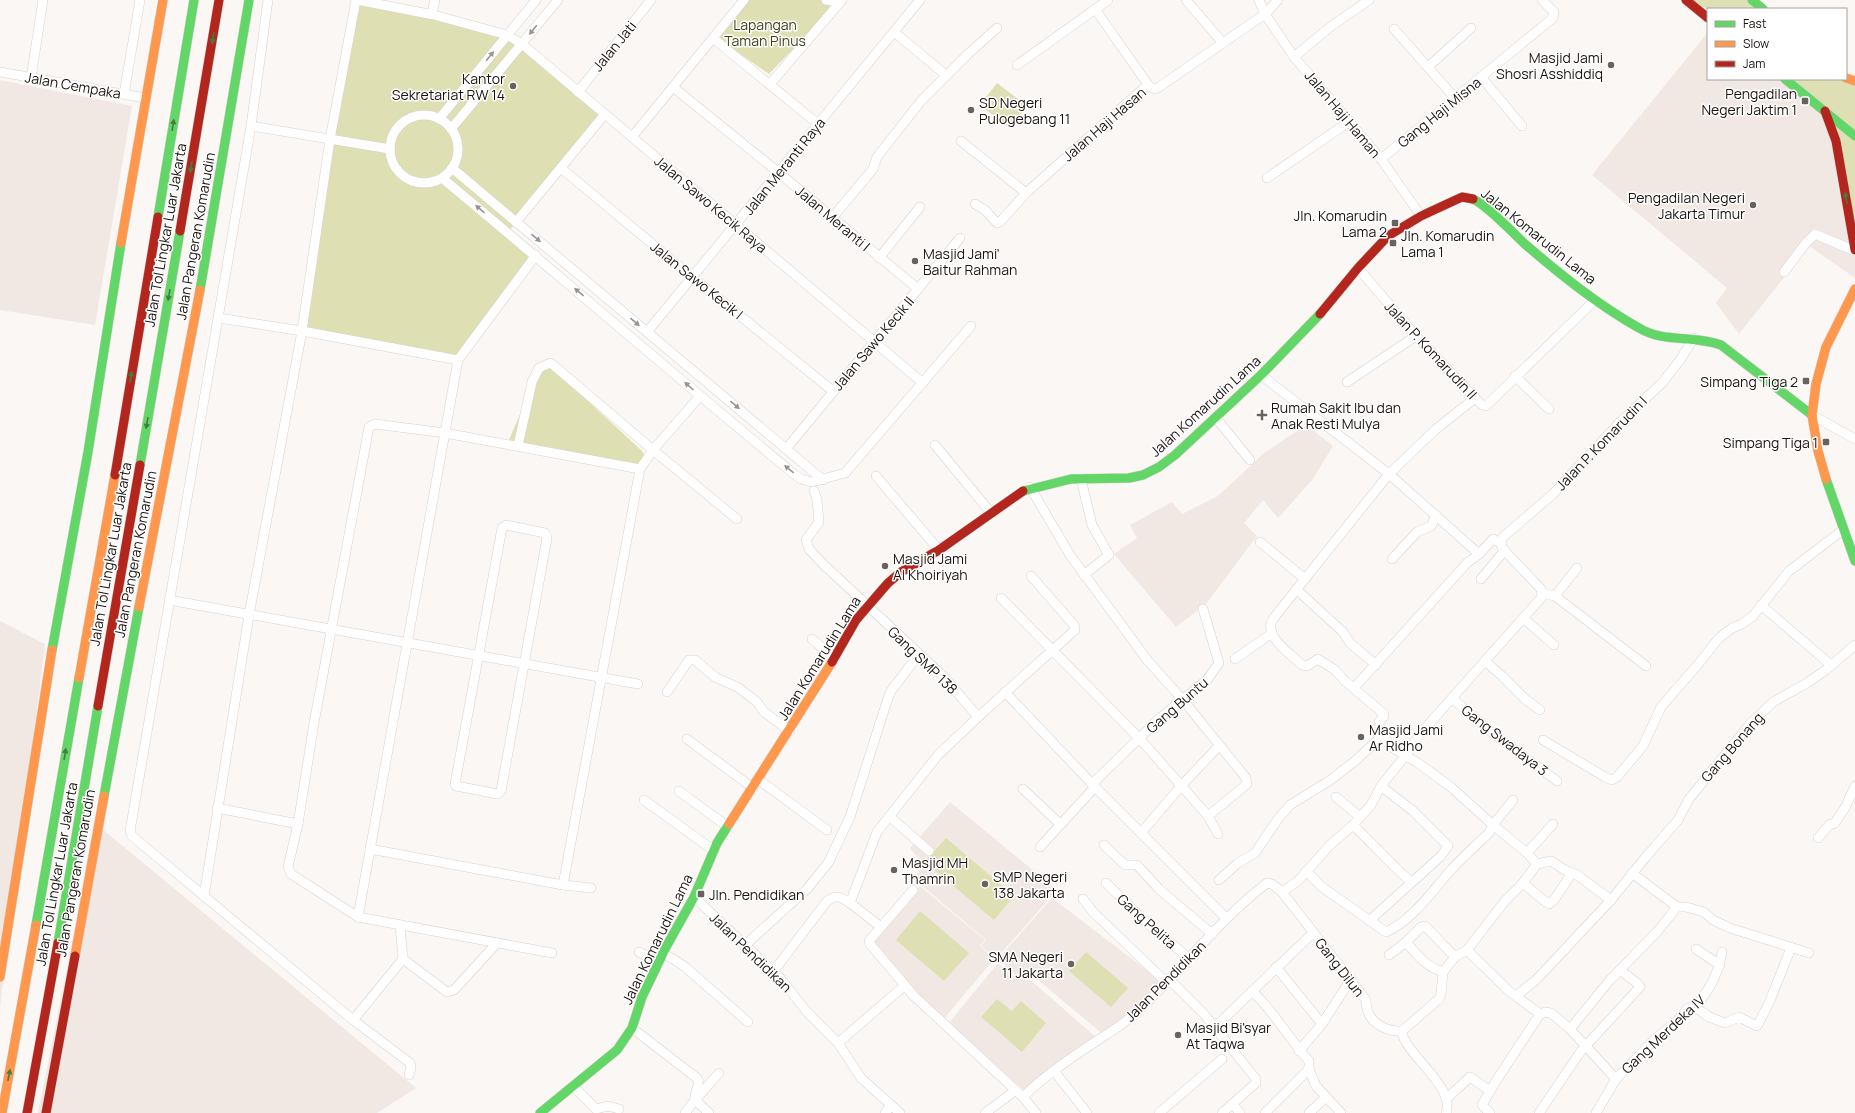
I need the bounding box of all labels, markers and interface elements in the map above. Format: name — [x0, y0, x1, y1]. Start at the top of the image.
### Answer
legend — [1707, 8, 1847, 80]
park label: Lapangan Taman Pinus — [724, 15, 806, 50]
text: Fast — [1743, 15, 1767, 32]
street label: Jalan Jati — [588, 17, 640, 75]
one-way arrow — [529, 25, 538, 36]
one-way arrow — [209, 32, 215, 45]
text: Slow — [1743, 35, 1769, 52]
place label: Masjid Jami Shosri Asshiddiq — [1496, 48, 1603, 83]
one-way arrow — [486, 51, 494, 61]
text: Jam — [1743, 55, 1765, 72]
marker: Masjid Jami Shosri Asshiddiq — [1606, 60, 1616, 70]
street label: Jalan Haji Haman — [1301, 66, 1385, 162]
street label: Jalan Cempaka — [24, 67, 122, 103]
place label: Kantor Sekretariat RW 14 — [392, 69, 505, 104]
street label: Gang Haji Misna — [1393, 72, 1485, 152]
marker: Kantor Sekretariat RW 14 — [508, 81, 518, 91]
street label: Jalan Haji Hasan — [1058, 83, 1150, 165]
place label: Pengadilan Negeri Jaktim 1 — [1701, 84, 1797, 119]
place label: SD Negeri Pulogebang 11 — [979, 93, 1070, 128]
marker: Pengadilan Negeri Jaktim 1 — [1800, 96, 1810, 106]
marker: SD Negeri Pulogebang 11 — [966, 105, 976, 115]
street label: Jalan Meranti Raya — [739, 113, 829, 219]
one-way arrow — [170, 119, 176, 131]
street label: Jalan Tol Lingkar Luar Jakarta — [139, 142, 191, 328]
street label: Jalan Pangeran Komarudin — [171, 151, 219, 321]
street label: Jalan Sawo Kecik Raya — [651, 151, 771, 257]
one-way arrow — [188, 160, 194, 173]
street label: Jalan Meranti I — [792, 181, 874, 255]
street label: Jalan Komarudin Lama — [1478, 184, 1600, 288]
place label: Pengadilan Negeri Jakarta Timur — [1628, 188, 1745, 223]
one-way arrow — [1842, 192, 1848, 204]
marker: Pengadilan Negeri Jakarta Timur — [1748, 200, 1758, 210]
one-way arrow — [474, 204, 485, 213]
place label: Jln. Komarudin Lama 2 — [1294, 206, 1387, 241]
marker: Jln. Komarudin Lama 2 — [1390, 218, 1400, 228]
place label: Jln. Komarudin Lama 1 — [1401, 226, 1494, 261]
one-way arrow — [530, 234, 541, 243]
street label: Jalan Sawo Kecik I — [647, 237, 747, 323]
marker: Jln. Komarudin Lama 1 — [1388, 238, 1398, 248]
place label: Masjid Jami' Baitur Rahman — [923, 244, 1017, 279]
marker: Masjid Jami' Baitur Rahman — [910, 256, 920, 266]
one-way arrow — [574, 288, 585, 297]
one-way arrow — [166, 289, 172, 301]
street label: Jalan Sawo Kecik II — [828, 292, 918, 394]
street label: Jalan P. Komarudin II — [1381, 297, 1481, 403]
one-way arrow — [630, 317, 641, 326]
street label: Jalan Komarudin Lama — [1146, 351, 1264, 461]
one-way arrow — [128, 371, 134, 383]
place label: Simpang Tiga 2 — [1700, 372, 1798, 391]
marker: Simpang Tiga 2 — [1801, 376, 1811, 386]
one-way arrow — [684, 382, 693, 391]
street label: Jalan P. Komarudin I — [1551, 392, 1651, 494]
place label: Rumah Sakit Ibu dan Anak Resti Mulya — [1271, 398, 1401, 433]
one-way arrow — [729, 401, 740, 410]
marker: Rumah Sakit Ibu dan Anak Resti Mulya — [1256, 409, 1268, 421]
one-way arrow — [144, 417, 150, 429]
place label: Simpang Tiga 1 — [1723, 433, 1818, 452]
marker: Simpang Tiga 1 — [1821, 437, 1831, 447]
street label: Jalan Tol Lingkar Luar Jakarta — [84, 461, 136, 647]
one-way arrow — [783, 465, 794, 474]
street label: Jalan Pangeran Komarudin — [109, 469, 161, 639]
place label: Masjid Jami Al Khoiriyah — [893, 549, 968, 584]
marker: Masjid Jami Al Khoiriyah — [880, 561, 890, 571]
street label: Jalan Komarudin Lama — [773, 592, 865, 724]
street label: Gang SMP 138 — [884, 622, 962, 698]
street label: Gang Buntu — [1142, 673, 1212, 737]
street label: Gang Swadaya 3 — [1458, 700, 1552, 780]
street label: Gang Bonang — [1696, 708, 1768, 786]
place label: Masjid Jami Ar Ridho — [1369, 720, 1443, 755]
marker: Masjid Jami Ar Ridho — [1356, 732, 1366, 742]
one-way arrow — [63, 747, 69, 760]
street label: Jalan Tol Lingkar Luar Jakarta — [30, 781, 82, 967]
street label: Jalan Pangeran Komarudin — [51, 788, 99, 958]
place label: Masjid MH Thamrin — [902, 853, 968, 888]
marker: Masjid MH Thamrin — [889, 865, 899, 875]
place label: SMP Negeri 138 Jakarta — [993, 867, 1067, 902]
street label: Jalan Komarudin Lama — [617, 871, 697, 1007]
marker: SMP Negeri 138 Jakarta — [980, 879, 990, 889]
place label: Jln. Pendidikan — [709, 885, 804, 904]
marker: Jln. Pendidikan — [696, 889, 706, 899]
street label: Gang Pelita — [1113, 889, 1181, 953]
street label: Jalan Pendidikan — [706, 908, 796, 996]
street label: Gang Dilun — [1311, 934, 1369, 1000]
street label: Jalan Pendidikan — [1120, 936, 1210, 1026]
place label: SMA Negeri 11 Jakarta — [988, 947, 1063, 982]
marker: SMA Negeri 11 Jakarta — [1066, 959, 1076, 969]
street label: Gang Merdeka IV — [1617, 990, 1709, 1078]
place label: Masjid Bi'syar At Taqwa — [1186, 1018, 1271, 1053]
marker: Masjid Bi'syar At Taqwa — [1173, 1030, 1183, 1040]
one-way arrow — [7, 1069, 13, 1081]

